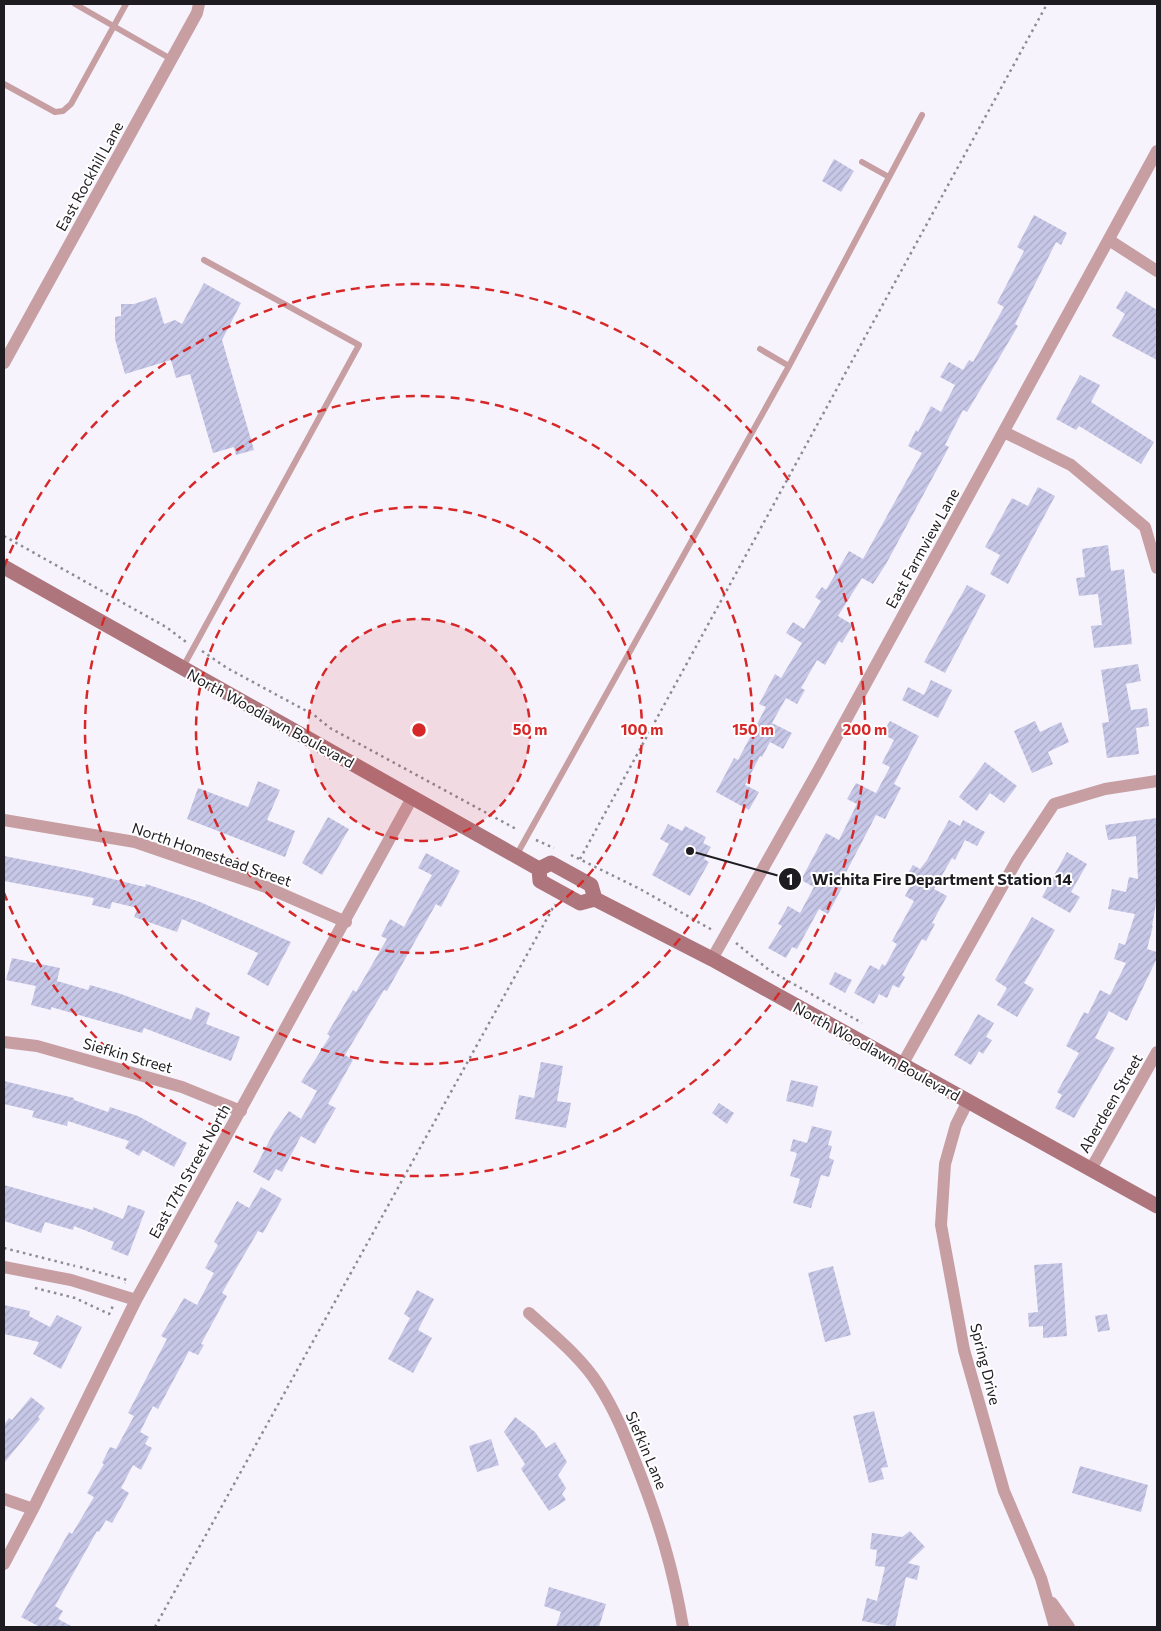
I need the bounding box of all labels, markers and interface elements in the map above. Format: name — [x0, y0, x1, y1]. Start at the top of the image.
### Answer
street label: East Rockhill Lane — [51, 118, 127, 234]
street label: East Farmview Lane — [881, 485, 963, 611]
street label: North Woodlawn Boulevard — [184, 665, 358, 771]
text: 50 m — [513, 720, 547, 738]
text: 100 m — [621, 720, 663, 738]
text: 150 m — [732, 720, 774, 738]
text: 200 m — [843, 720, 887, 738]
centre of rings — [410, 721, 428, 739]
street label: North Homestead Street — [130, 818, 294, 890]
callout: Wichita Fire Department Station 14 — [777, 864, 1083, 895]
text: Wichita Fire Department Station 14 — [812, 869, 1072, 888]
text: 1 — [787, 870, 793, 888]
street label: North Woodlawn Boulevard — [790, 998, 964, 1104]
street label: Siefkin Street — [81, 1034, 175, 1076]
street label: Aberdeen Street — [1074, 1050, 1146, 1156]
street label: East 17th Street North — [145, 1101, 233, 1241]
street label: Spring Drive — [967, 1321, 1005, 1407]
street label: Siefkin Lane — [623, 1408, 671, 1492]

